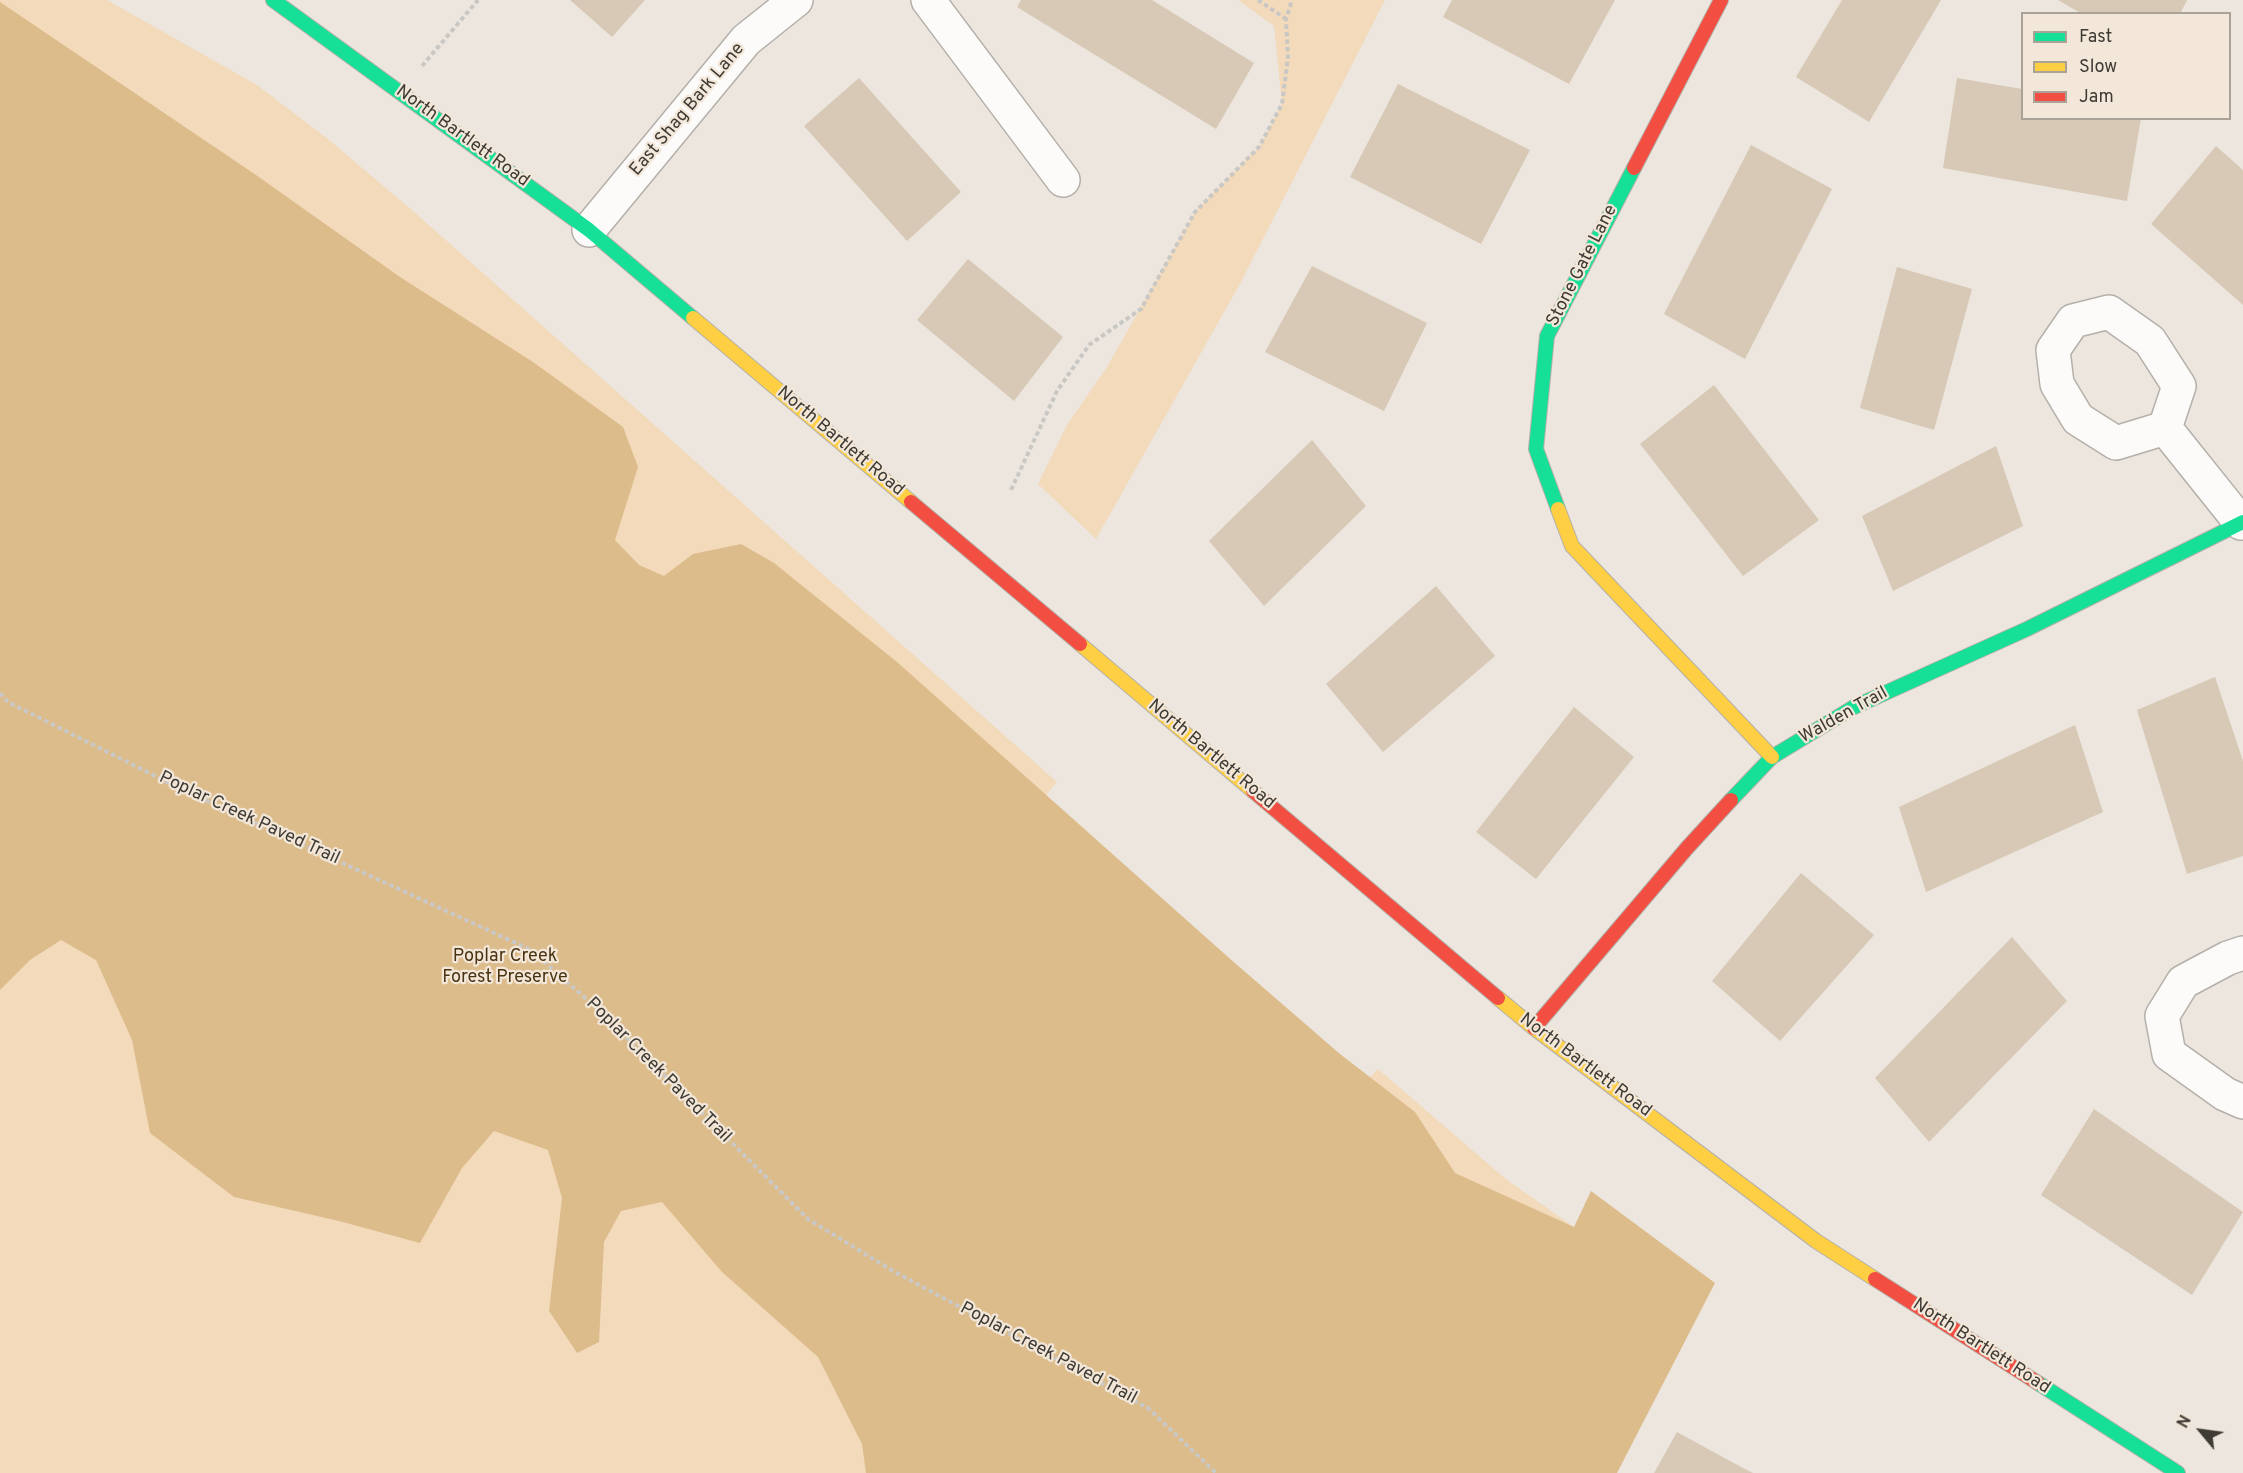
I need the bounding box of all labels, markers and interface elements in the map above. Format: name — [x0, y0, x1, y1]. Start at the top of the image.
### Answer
legend — [2021, 12, 2231, 120]
text: Fast — [2079, 26, 2112, 49]
street label: East Shag Bark Lane — [626, 39, 750, 181]
text: Slow — [2079, 56, 2117, 79]
street label: North Bartlett Road — [391, 81, 533, 193]
text: Jam — [2079, 86, 2114, 109]
street label: Stone Gate Lane — [1543, 202, 1623, 330]
street label: North Bartlett Road — [772, 382, 908, 502]
street label: Walden Trail — [1796, 683, 1892, 749]
street label: North Bartlett Road — [1143, 695, 1279, 815]
street label: Poplar Creek Paved Trail — [155, 768, 343, 870]
park label: Poplar Creek Forest Preserve — [442, 946, 568, 988]
street label: Poplar Creek Paved Trail — [581, 994, 735, 1148]
street label: North Bartlett Road — [1515, 1009, 1655, 1123]
street label: North Bartlett Road — [1908, 1294, 2054, 1400]
street label: Poplar Creek Paved Trail — [956, 1298, 1140, 1410]
north arrow — [2171, 1401, 2231, 1461]
text: N — [2174, 1412, 2197, 1432]

